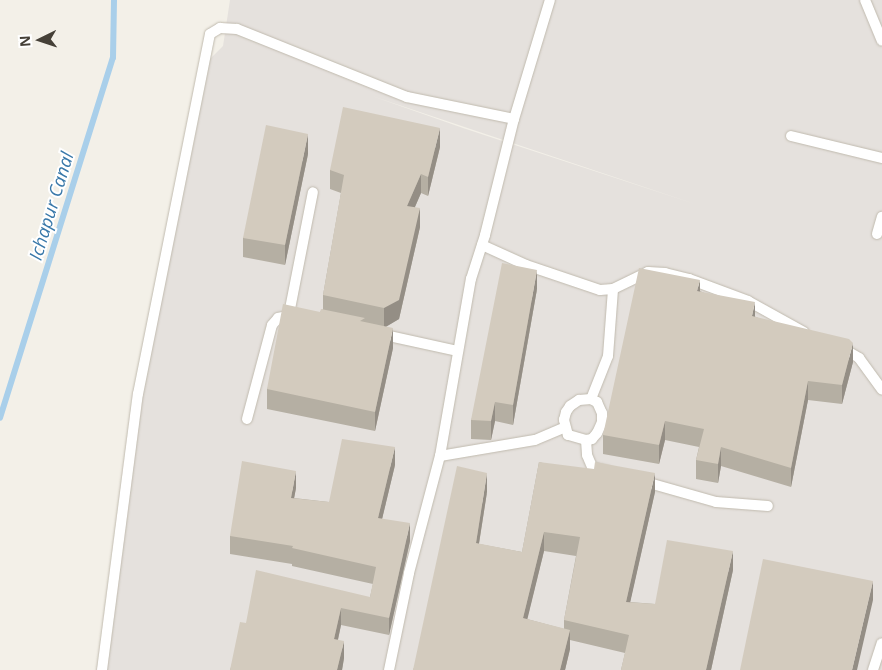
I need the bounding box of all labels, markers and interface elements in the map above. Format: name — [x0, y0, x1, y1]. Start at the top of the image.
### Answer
north arrow — [15, 15, 65, 65]
text: N — [15, 35, 34, 47]
water label: Ichapur Canal — [24, 149, 78, 263]

